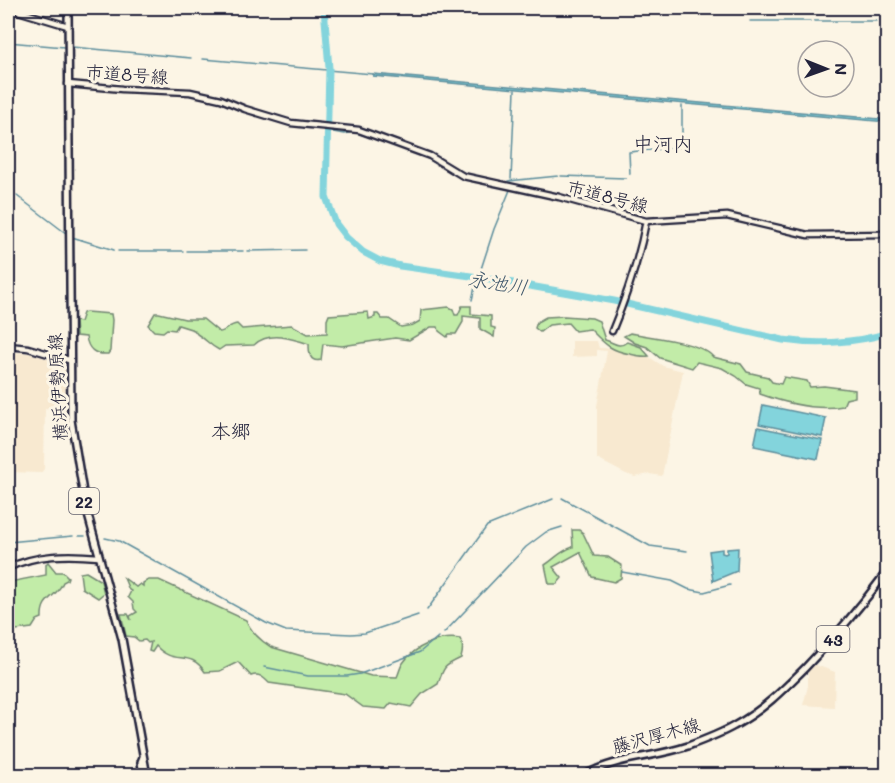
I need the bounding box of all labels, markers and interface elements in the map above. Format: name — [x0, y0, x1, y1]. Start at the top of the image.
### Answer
north arrow — [796, 39, 856, 99]
street label: 市道8号線 — [85, 59, 169, 89]
text: N — [831, 63, 852, 76]
district label: 中河内 — [633, 130, 693, 156]
street label: 市道8号線 — [565, 174, 651, 218]
water label: 永池川 — [466, 264, 530, 300]
street label: 横浜伊勢原線 — [42, 332, 72, 442]
district label: 本郷 — [211, 417, 251, 443]
road number: 22 — [69, 488, 99, 514]
road number: 43 — [816, 626, 850, 652]
street label: 藤沢厚木線 — [609, 712, 703, 758]

